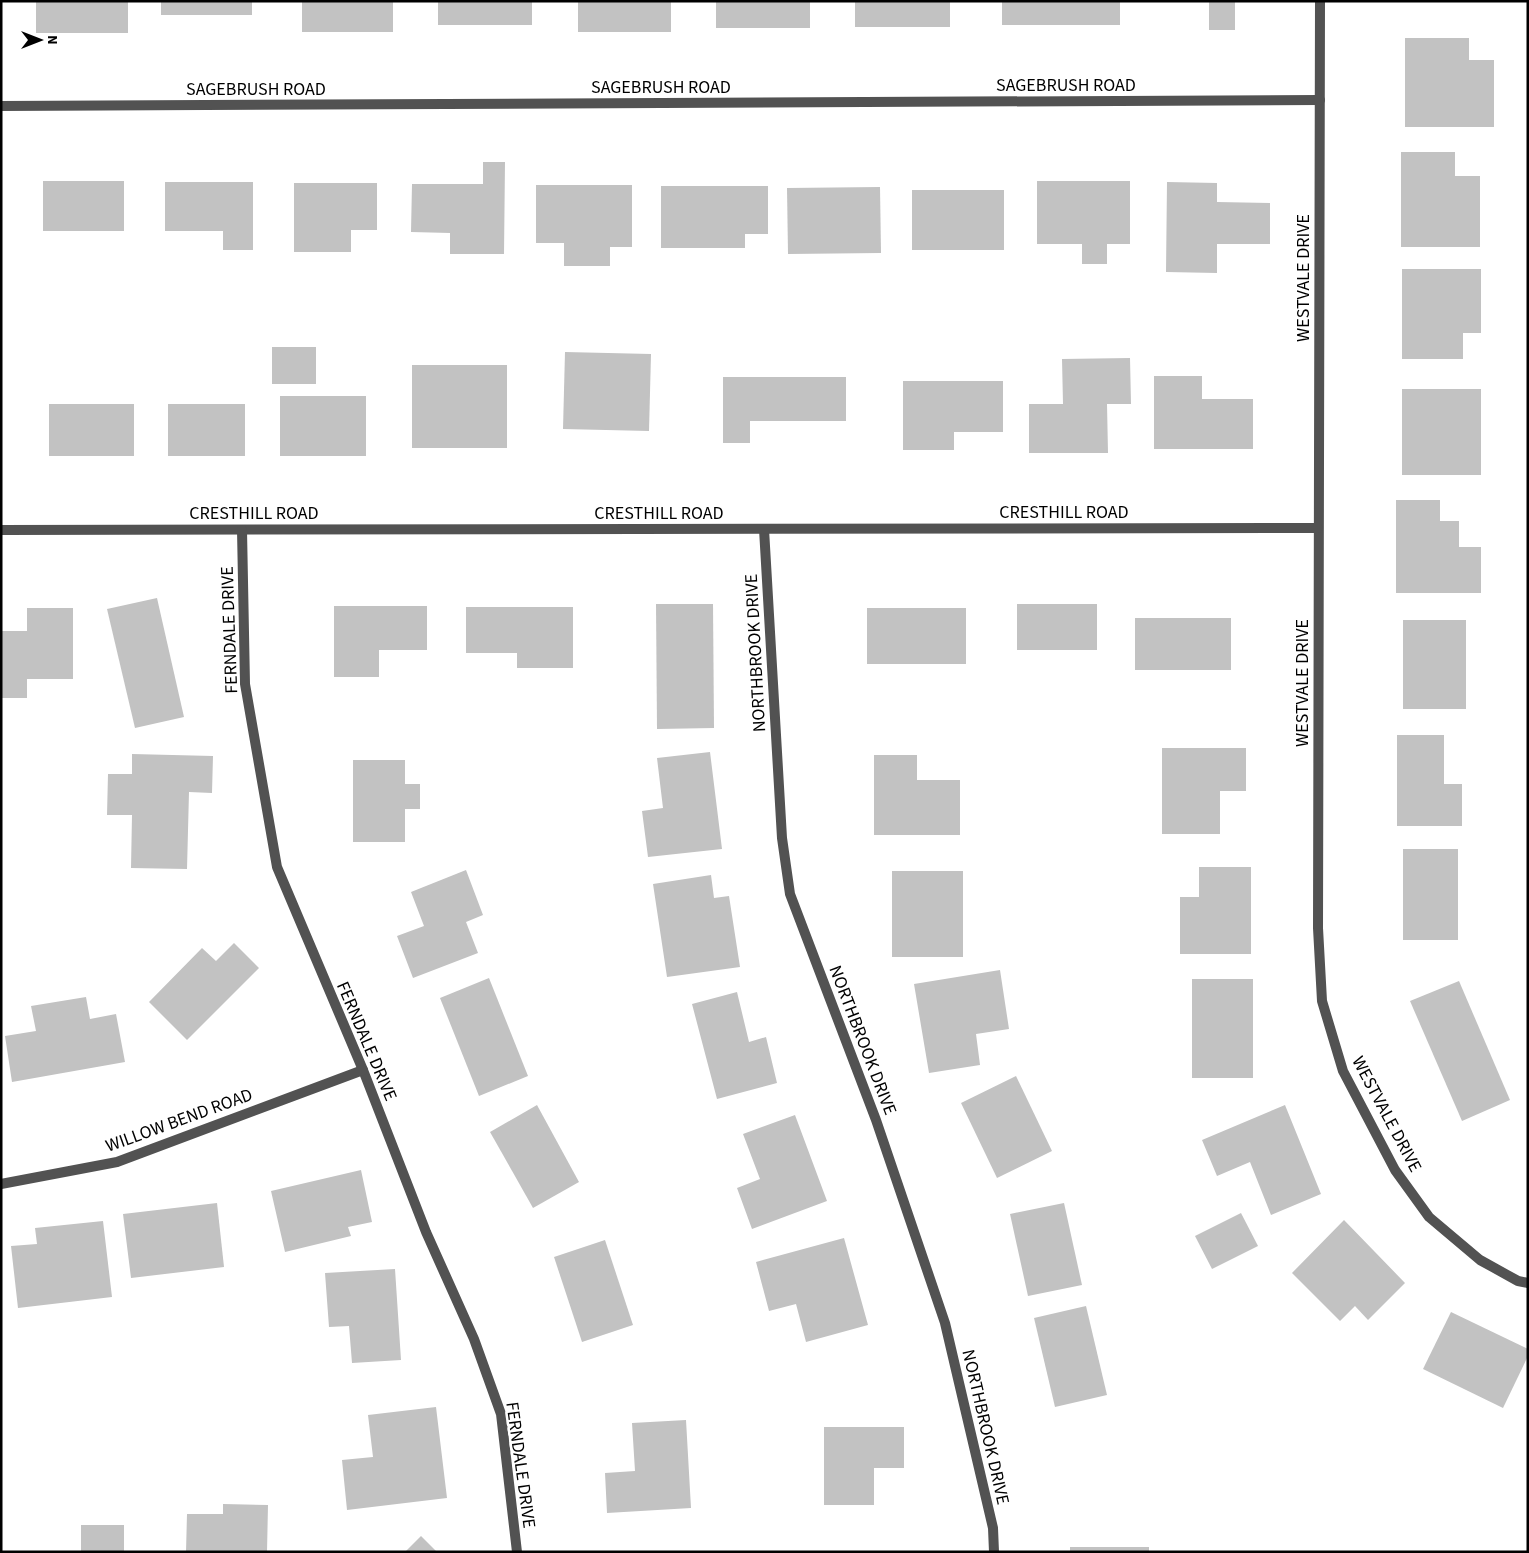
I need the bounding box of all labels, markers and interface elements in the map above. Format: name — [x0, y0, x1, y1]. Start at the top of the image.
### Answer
north arrow — [15, 15, 65, 65]
text: N — [42, 35, 62, 45]
street label: SAGEBRUSH ROAD — [996, 73, 1136, 98]
street label: SAGEBRUSH ROAD — [591, 75, 731, 100]
street label: SAGEBRUSH ROAD — [186, 77, 326, 102]
street label: WESTVALE DRIVE — [1291, 214, 1316, 342]
street label: CRESTHILL ROAD — [999, 500, 1129, 525]
street label: CRESTHILL ROAD — [189, 501, 319, 526]
street label: CRESTHILL ROAD — [594, 501, 724, 526]
street label: FERNDALE DRIVE — [215, 566, 244, 694]
street label: NORTHBROOK DRIVE — [739, 573, 772, 733]
street label: WESTVALE DRIVE — [1290, 619, 1315, 747]
street label: NORTHBROOK DRIVE — [822, 962, 903, 1119]
street label: FERNDALE DRIVE — [330, 978, 403, 1105]
street label: WESTVALE DRIVE — [1345, 1052, 1428, 1177]
street label: WILLOW BEND ROAD — [102, 1082, 256, 1159]
street label: NORTHBROOK DRIVE — [956, 1347, 1016, 1507]
street label: FERNDALE DRIVE — [499, 1400, 542, 1530]

